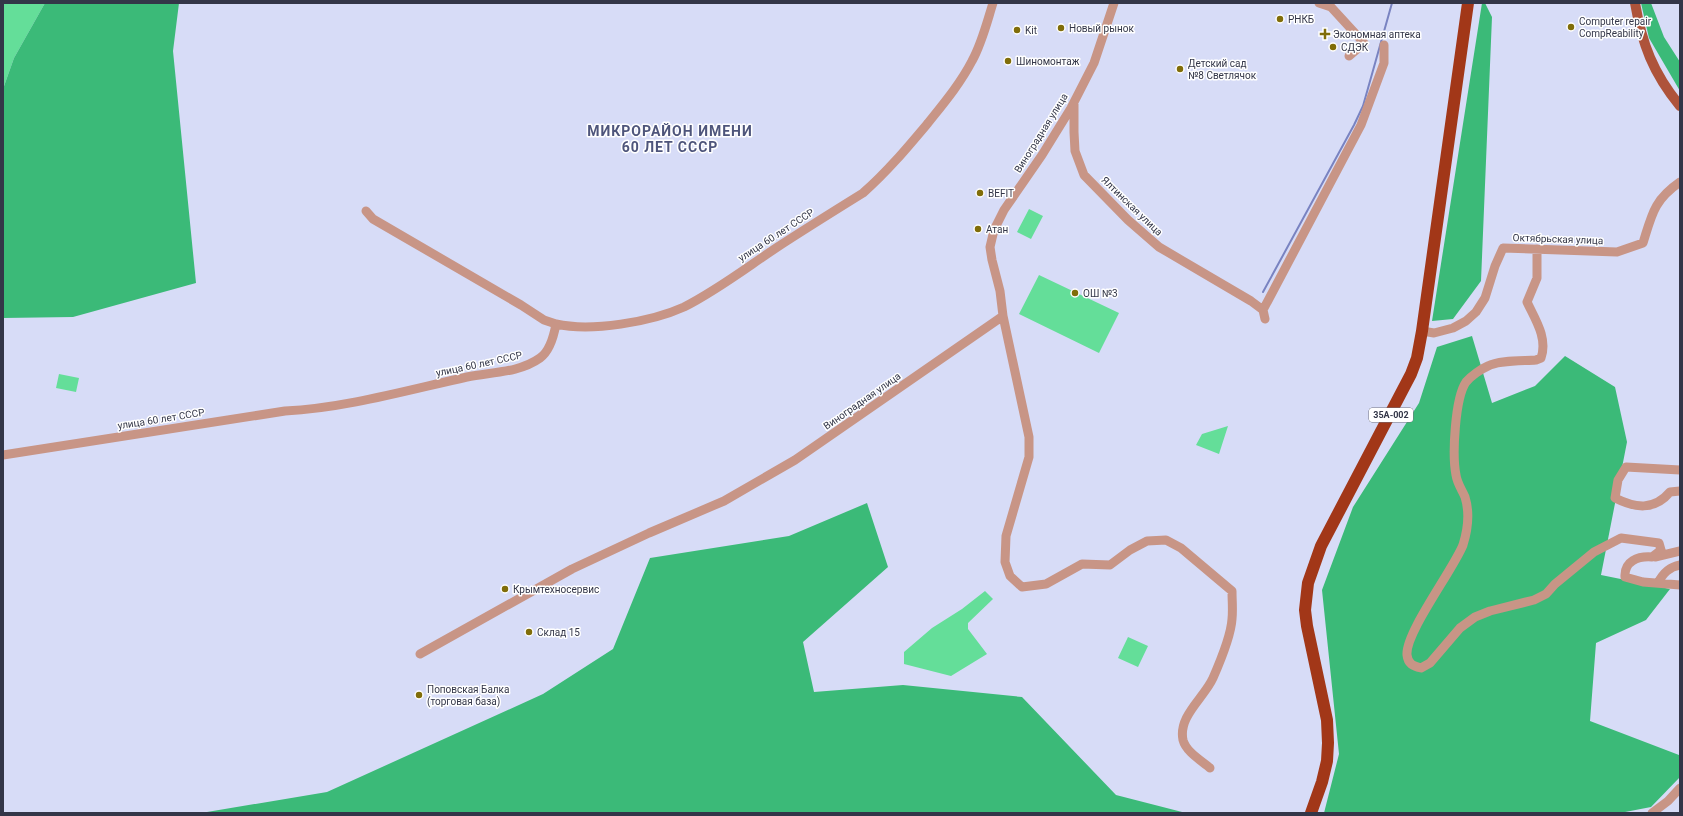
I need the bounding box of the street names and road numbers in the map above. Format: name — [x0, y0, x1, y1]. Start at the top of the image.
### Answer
street label: Виноградная улица — [1012, 91, 1070, 175]
street label: Ялтинская улица — [1099, 174, 1165, 238]
street label: улица 60 лет СССР — [736, 206, 816, 264]
street label: Октябрьская улица — [1513, 232, 1603, 246]
street label: улица 60 лет СССР — [435, 349, 523, 379]
street label: Виноградная улица — [821, 370, 903, 432]
street label: улица 60 лет СССР — [117, 407, 205, 431]
road number: 35А-002 — [1369, 408, 1413, 422]

